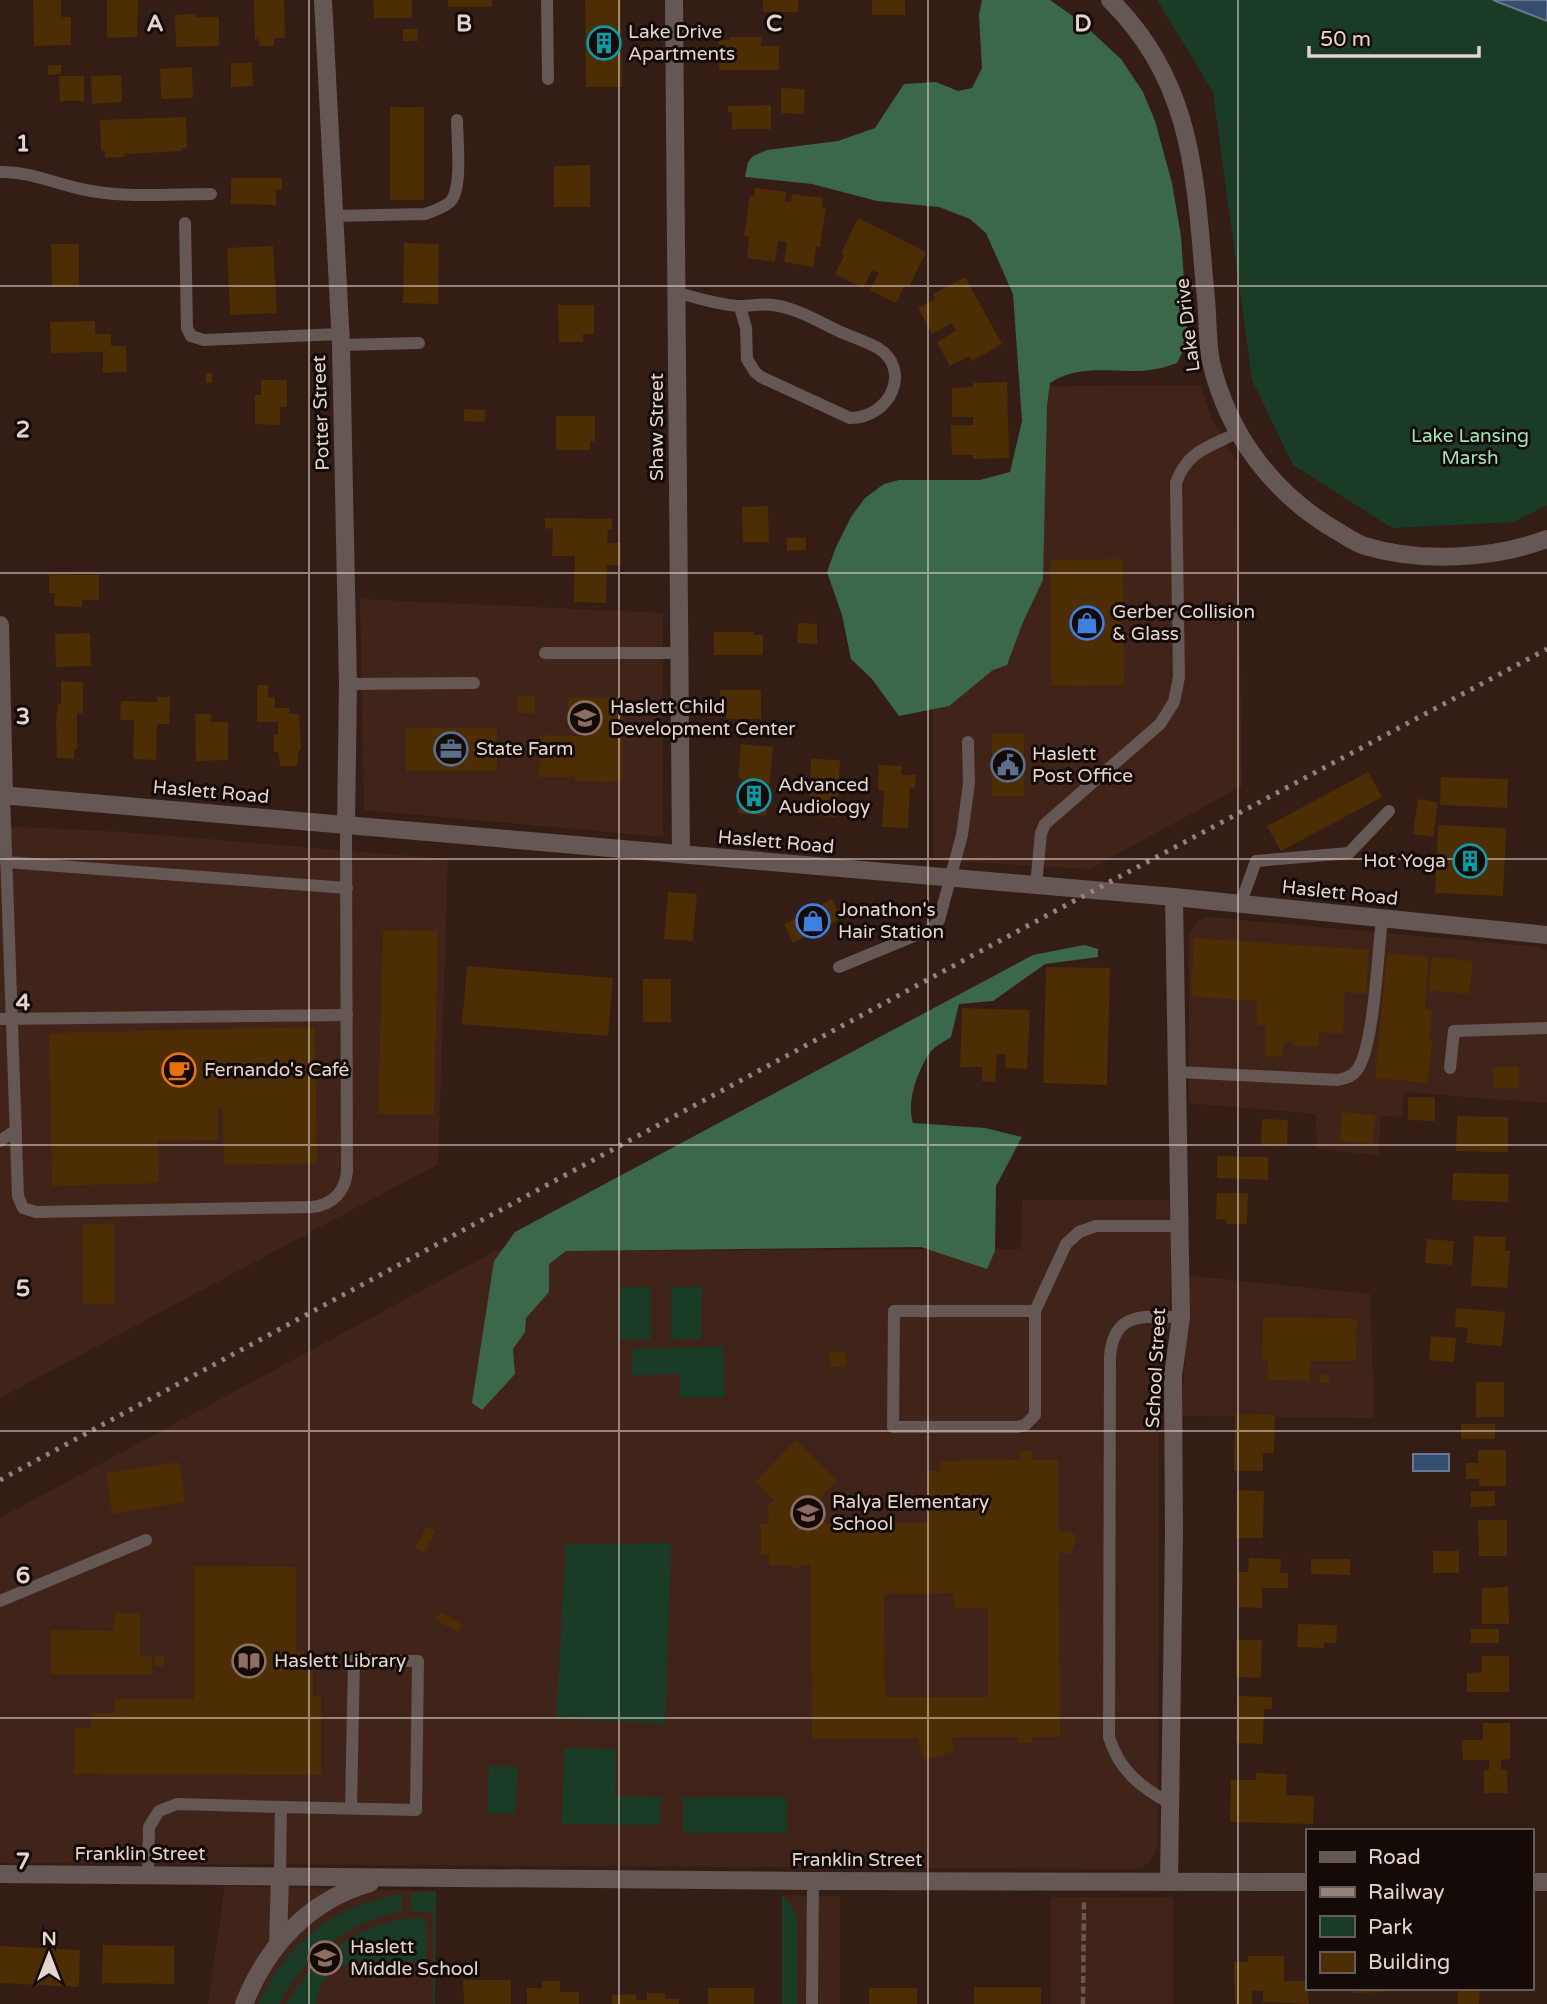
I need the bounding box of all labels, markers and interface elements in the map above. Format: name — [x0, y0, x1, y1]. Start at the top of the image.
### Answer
text: A — [146, 10, 164, 38]
text: B — [456, 10, 472, 38]
text: C — [766, 10, 782, 38]
text: D — [1074, 10, 1092, 38]
scale bar — [1309, 14, 1479, 58]
place label: Lake Drive Apartments — [628, 21, 735, 65]
building icon: Lake Drive Apartments — [585, 24, 623, 62]
text: 50 m — [1320, 27, 1371, 52]
text: 1 — [16, 130, 30, 158]
street label: Lake Drive — [1171, 277, 1205, 373]
street label: Potter Street — [308, 355, 334, 471]
street label: Shaw Street — [646, 373, 668, 481]
text: 2 — [16, 416, 30, 444]
park label: Lake Lansing Marsh — [1411, 425, 1529, 469]
place label: Gerber Collision & Glass — [1112, 601, 1255, 645]
shop icon: Gerber Collision & Glass — [1068, 604, 1106, 642]
place label: Haslett Child Development Center — [610, 696, 796, 740]
school or university icon: Haslett Child Development Center — [566, 699, 604, 737]
text: 3 — [16, 703, 30, 731]
office icon: State Farm — [432, 730, 470, 768]
place label: State Farm — [476, 738, 573, 760]
place label: Haslett Post Office — [1032, 743, 1133, 787]
public building icon: Haslett Post Office — [989, 746, 1027, 784]
place label: Advanced Audiology — [778, 774, 870, 818]
street label: Haslett Road — [152, 776, 270, 808]
building icon: Advanced Audiology — [735, 777, 773, 815]
street label: Haslett Road — [717, 826, 835, 858]
building icon: Hot Yoga — [1451, 842, 1489, 880]
place label: Hot Yoga — [1363, 850, 1446, 872]
street label: Haslett Road — [1281, 876, 1399, 910]
place label: Jonathon's Hair Station — [838, 899, 944, 943]
shop icon: Jonathon's Hair Station — [794, 902, 832, 940]
text: 4 — [16, 989, 31, 1017]
cafe icon: Fernando's Café — [160, 1051, 198, 1089]
place label: Fernando's Café — [204, 1059, 349, 1081]
text: 5 — [16, 1275, 30, 1303]
street label: School Street — [1142, 1307, 1170, 1429]
place label: Ralya Elementary School — [832, 1491, 989, 1535]
school or university icon: Ralya Elementary School — [789, 1494, 827, 1532]
text: 6 — [16, 1562, 30, 1590]
library icon: Haslett Library — [230, 1642, 268, 1680]
place label: Haslett Library — [274, 1650, 406, 1672]
legend — [1306, 1829, 1533, 1990]
street label: Franklin Street — [74, 1843, 206, 1865]
text: Road — [1368, 1845, 1421, 1870]
text: 7 — [16, 1848, 30, 1876]
street label: Franklin Street — [791, 1849, 923, 1871]
text: Railway — [1368, 1880, 1445, 1905]
text: Park — [1368, 1915, 1413, 1940]
north arrow — [14, 1920, 84, 1990]
text: N — [41, 1928, 57, 1950]
place label: Haslett Middle School — [350, 1936, 479, 1980]
school or university icon: Haslett Middle School — [306, 1939, 344, 1977]
text: Building — [1368, 1950, 1450, 1975]

